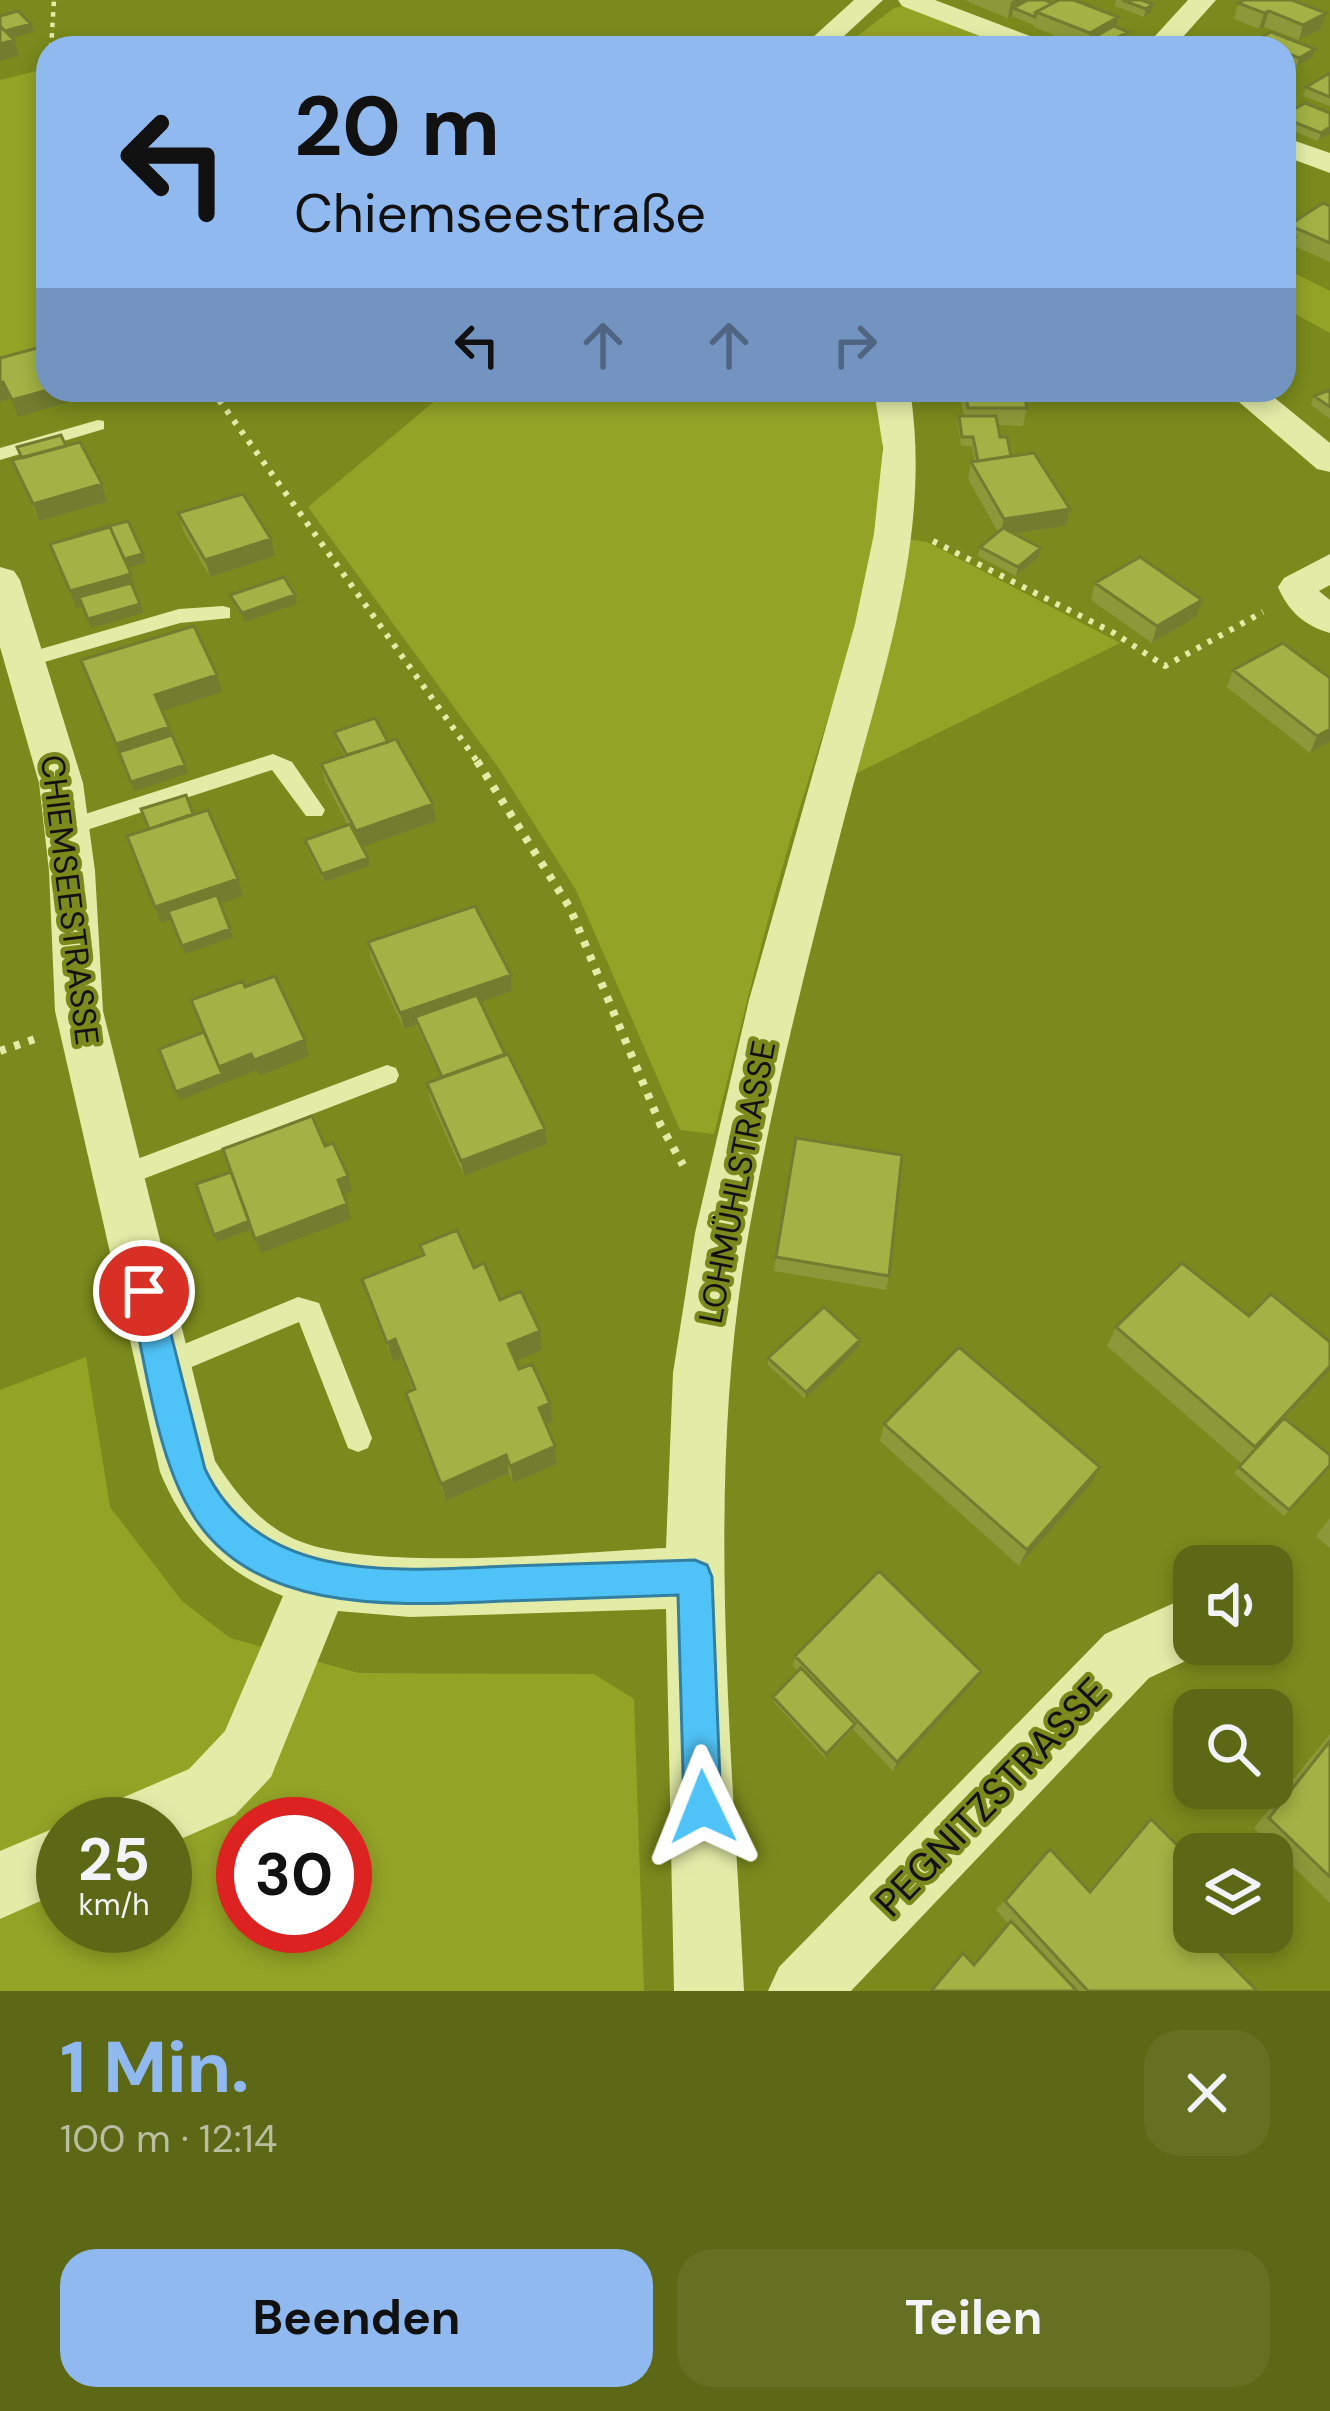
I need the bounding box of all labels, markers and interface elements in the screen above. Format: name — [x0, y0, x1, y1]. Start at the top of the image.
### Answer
text: 20 m — [294, 72, 500, 181]
icon: left — [96, 84, 252, 240]
text: Chiemseestraße — [294, 178, 706, 249]
icon: left — [444, 312, 510, 378]
icon: ahead — [570, 312, 636, 378]
icon: ahead — [696, 312, 762, 378]
icon: right — [822, 312, 888, 378]
street label: CHIEMSEESTRASSE — [31, 752, 109, 1048]
street label: LOHMÜHLSTRASSE — [689, 1037, 785, 1327]
pin — [93, 1240, 195, 1342]
icon: arrive — [111, 1258, 177, 1324]
map controls — [1173, 1545, 1293, 1953]
button: sound — [1173, 1545, 1293, 1665]
street label: PEGNITZSTRASSE — [864, 1667, 1118, 1927]
button: search — [1173, 1689, 1293, 1809]
position arrow — [640, 1744, 766, 1870]
speed limit sign: 30 — [216, 1797, 372, 1953]
text: 25 — [78, 1820, 150, 1899]
button: layers — [1173, 1833, 1293, 1953]
text: km/h — [79, 1885, 149, 1924]
text: 1 Min. — [60, 2021, 249, 2114]
button: close — [1144, 2030, 1270, 2156]
text: 100 m · 12:14 — [60, 2113, 277, 2164]
button: Beenden — [60, 2249, 653, 2387]
button: Teilen — [677, 2249, 1270, 2387]

